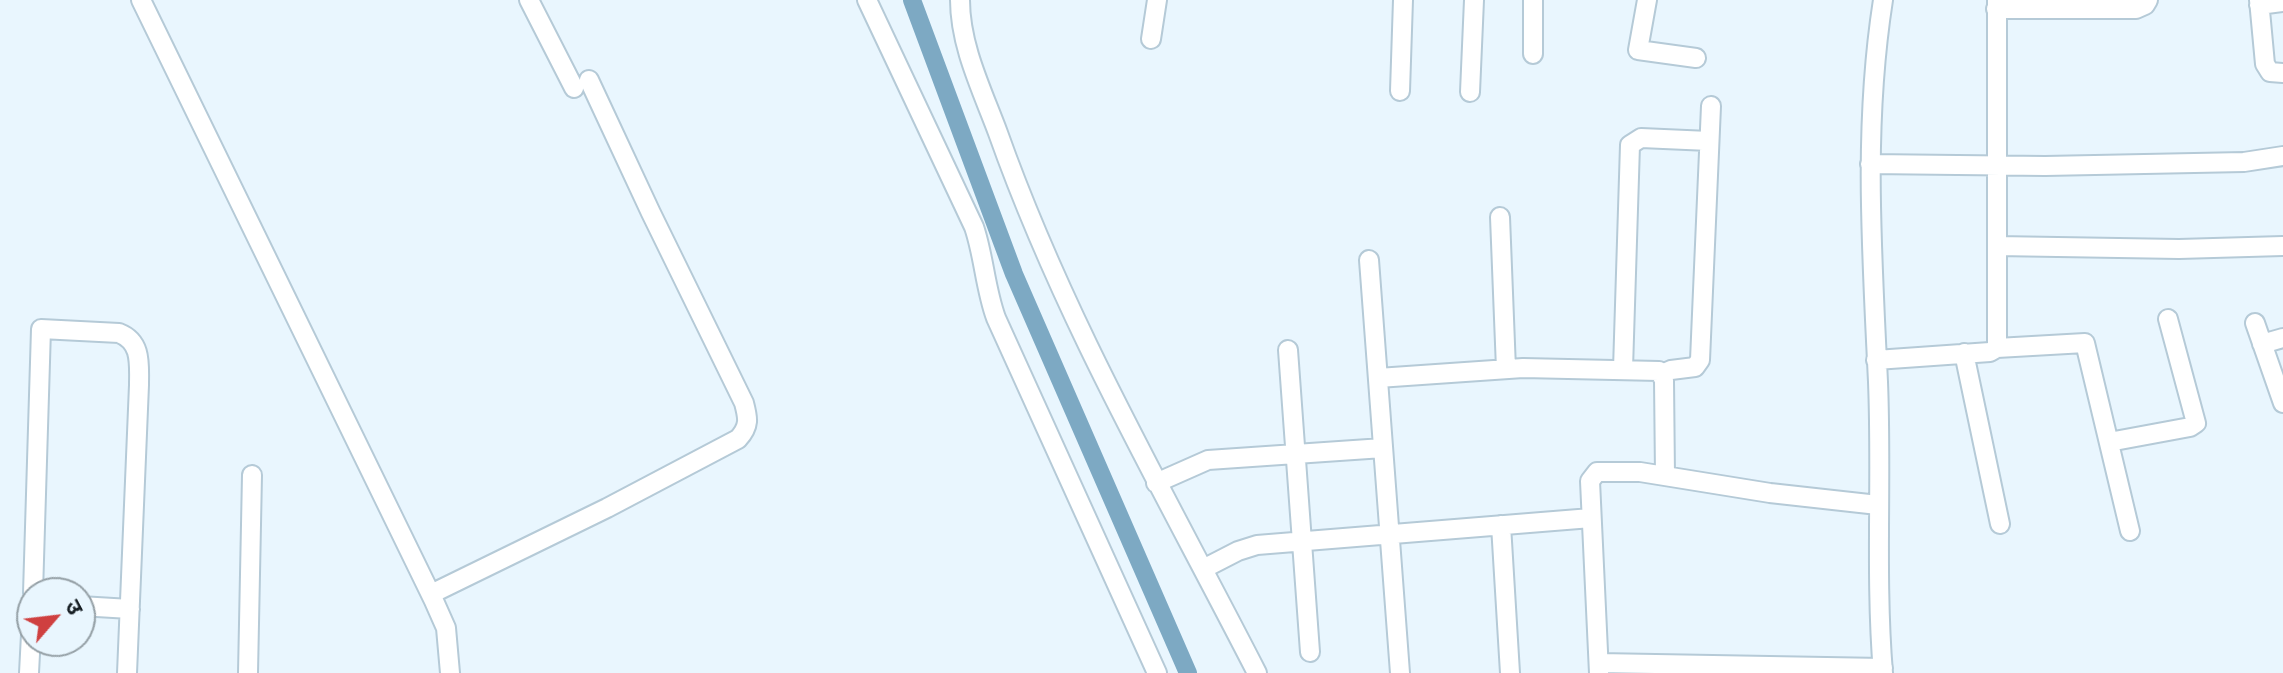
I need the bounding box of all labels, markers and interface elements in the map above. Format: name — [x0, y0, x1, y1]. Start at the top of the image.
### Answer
north arrow — [16, 577, 96, 657]
text: उ — [61, 595, 90, 618]

